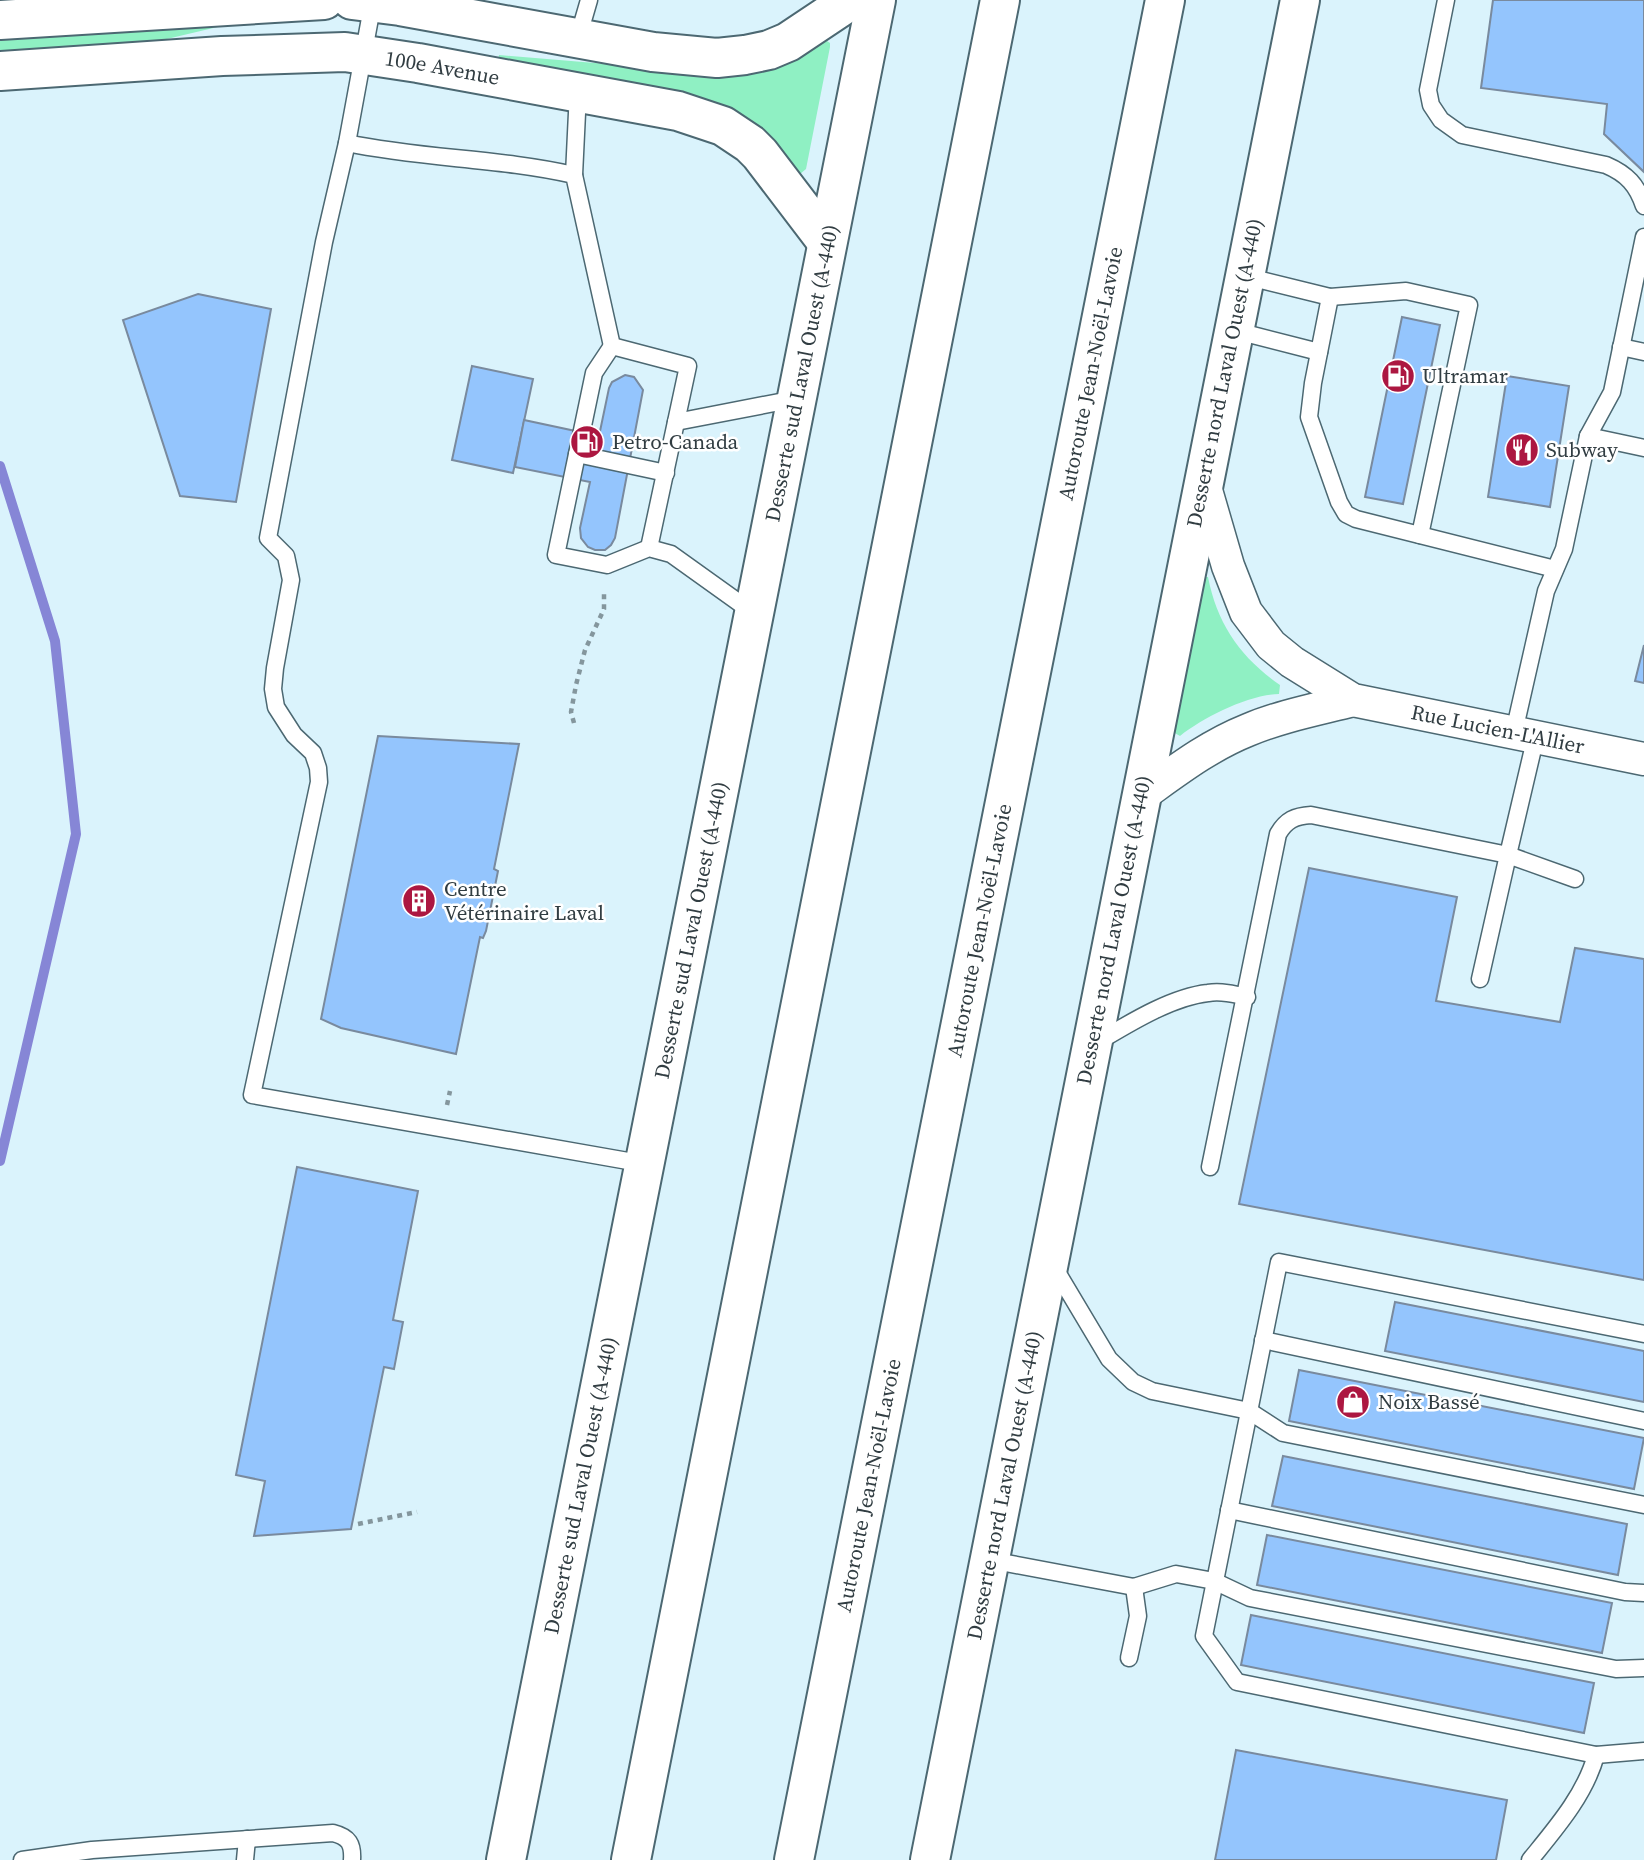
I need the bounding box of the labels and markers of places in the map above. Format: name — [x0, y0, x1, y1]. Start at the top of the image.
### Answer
fuel station icon: Ultramar — [1379, 357, 1417, 395]
place label: Ultramar — [1422, 361, 1508, 390]
fuel station icon: Petro-Canada — [568, 423, 606, 461]
place label: Petro-Canada — [612, 427, 739, 456]
restaurant icon: Subway — [1503, 431, 1541, 469]
place label: Subway — [1546, 435, 1618, 464]
place label: Centre Vétérinaire Laval — [444, 874, 604, 927]
building icon: Centre Vétérinaire Laval — [400, 882, 438, 920]
shop icon: Noix Bassé — [1334, 1383, 1372, 1421]
place label: Noix Bassé — [1378, 1387, 1480, 1416]

